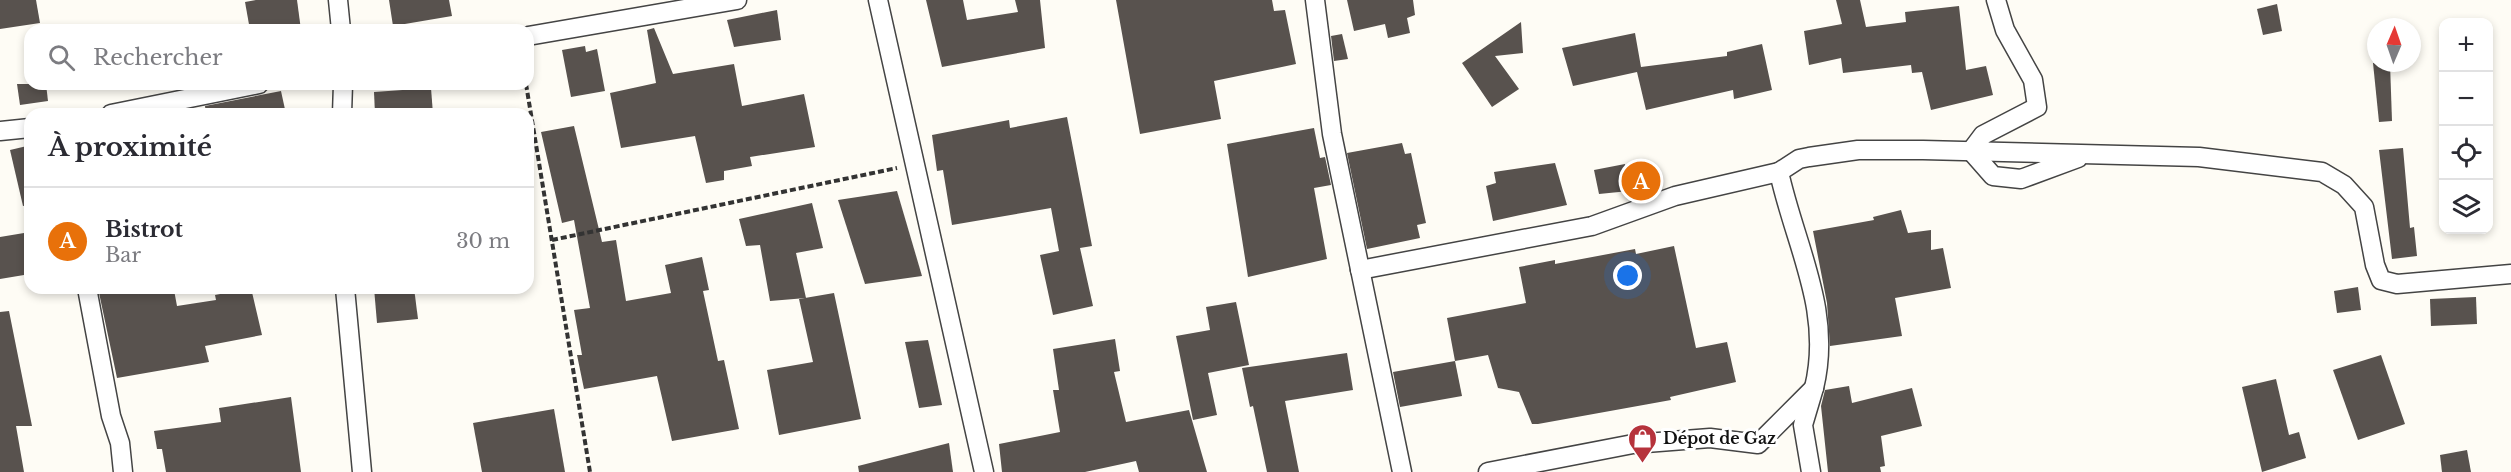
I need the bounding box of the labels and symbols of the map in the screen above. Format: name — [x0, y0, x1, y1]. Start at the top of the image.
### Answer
north arrow — [2367, 18, 2421, 72]
pin: A — [1622, 158, 1660, 204]
your location — [1613, 261, 1642, 290]
shop icon: Dépot de Gaz — [1626, 422, 1658, 464]
place label: Dépot de Gaz — [1663, 428, 1776, 448]

